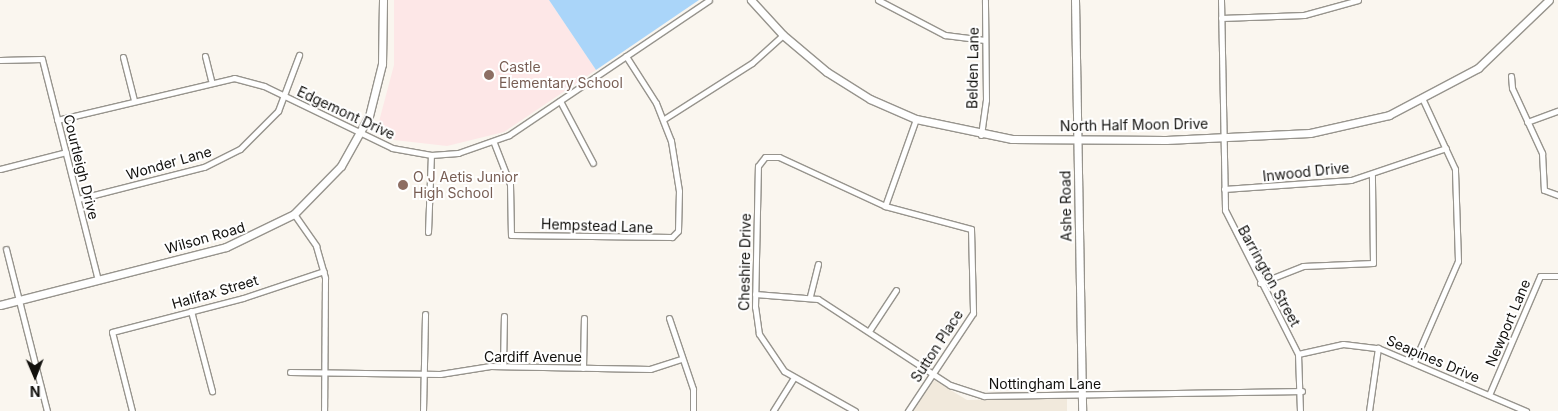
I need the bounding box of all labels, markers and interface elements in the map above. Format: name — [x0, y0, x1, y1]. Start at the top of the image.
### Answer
street label: Belden Lane — [964, 27, 982, 109]
place label: Castle Elementary School — [499, 59, 623, 92]
marker: Castle Elementary School — [483, 69, 495, 81]
street label: Edgemont Drive — [294, 83, 398, 143]
street label: Courtleigh Drive — [60, 113, 102, 221]
street label: North Half Moon Drive — [1060, 115, 1208, 135]
street label: Wonder Lane — [124, 143, 214, 183]
street label: Inwood Drive — [1262, 159, 1350, 185]
place label: O J Aetis Junior High School — [413, 169, 518, 202]
street label: Ashe Road — [1057, 170, 1075, 242]
marker: O J Aetis Junior High School — [397, 179, 409, 191]
street label: Cheshire Drive — [736, 213, 754, 311]
street label: Hempstead Lane — [541, 216, 653, 236]
street label: Wilson Road — [163, 219, 247, 257]
street label: Barrington Street — [1234, 223, 1304, 329]
street label: Halifax Street — [170, 272, 260, 312]
street label: Newport Lane — [1482, 277, 1534, 369]
street label: Sutton Place — [907, 307, 967, 385]
street label: Seapines Drive — [1384, 332, 1482, 386]
street label: Cardiff Avenue — [484, 349, 582, 365]
north arrow — [10, 351, 60, 401]
street label: Nottingham Lane — [989, 376, 1101, 392]
text: N — [30, 383, 41, 400]

